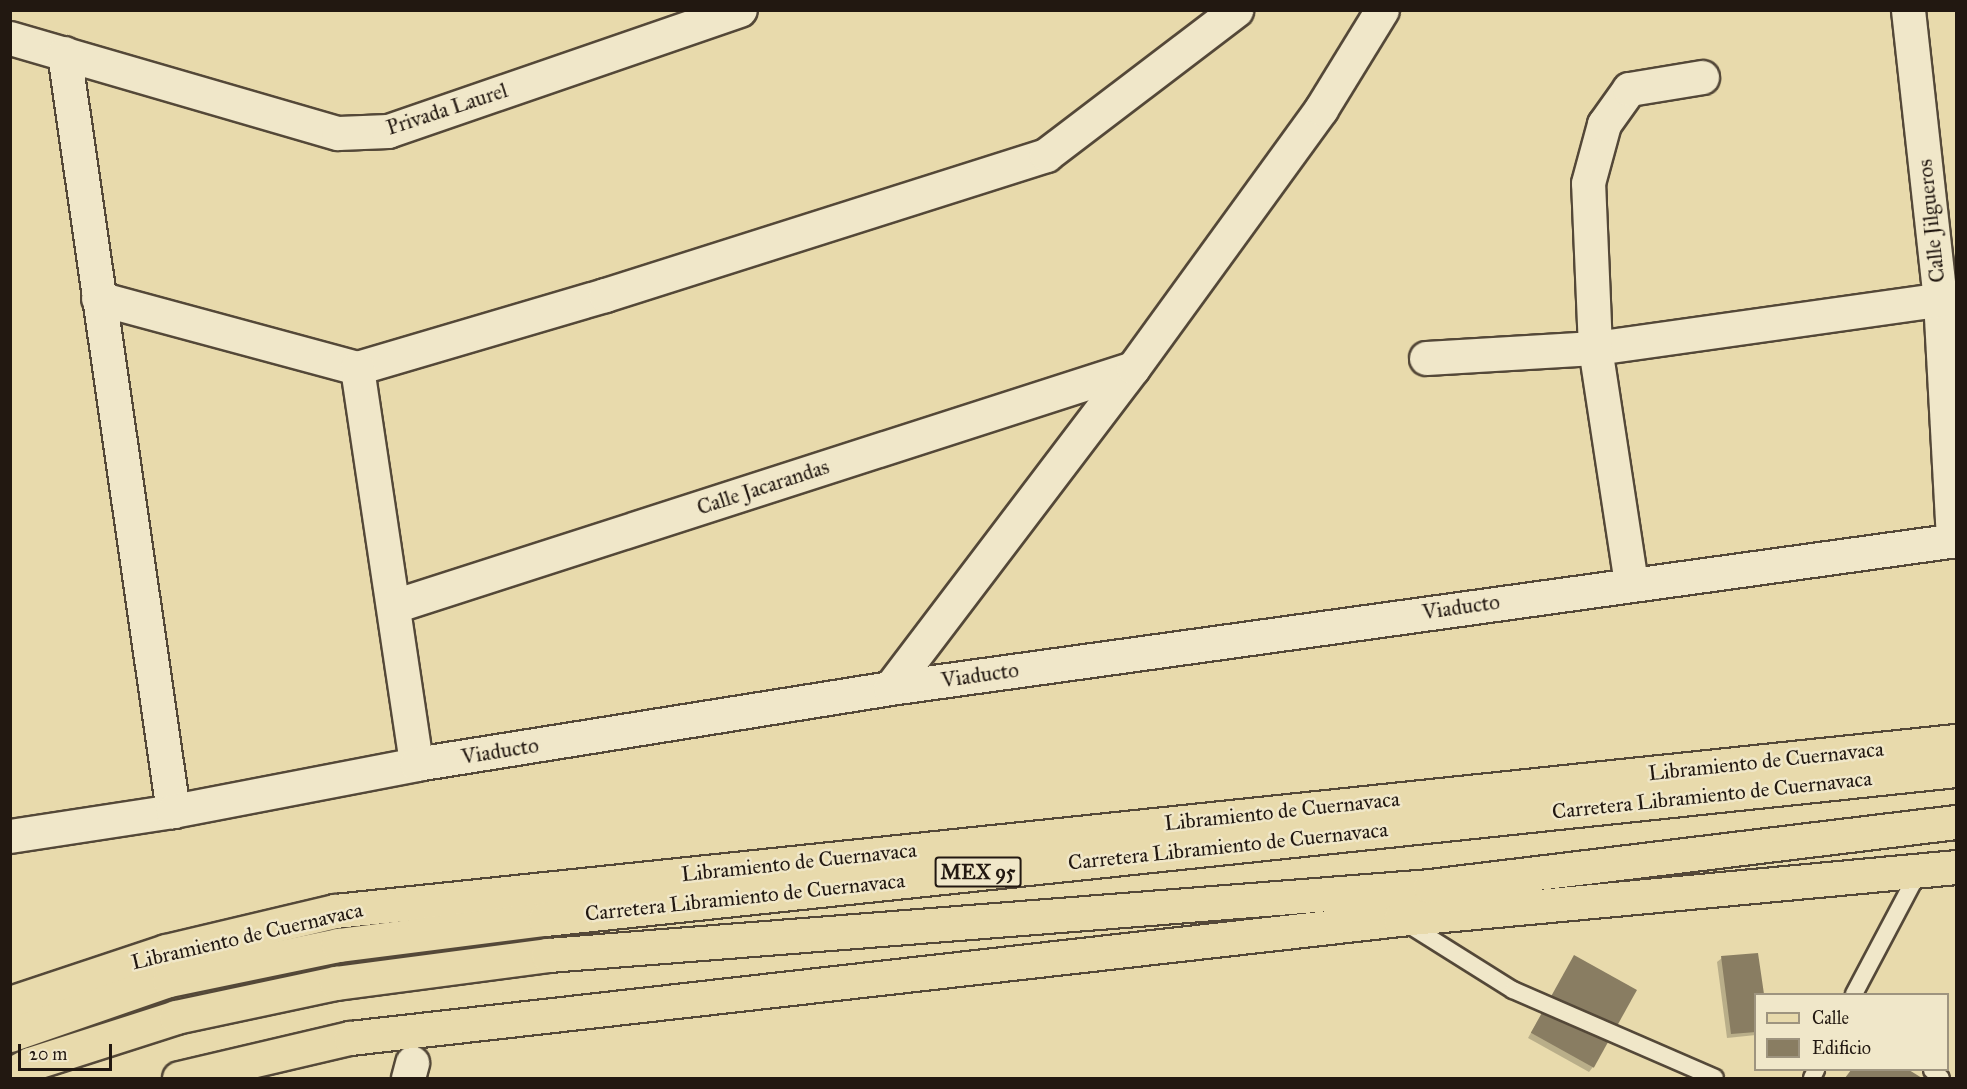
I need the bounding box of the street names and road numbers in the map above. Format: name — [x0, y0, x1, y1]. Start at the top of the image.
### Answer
street label: Privada Laurel — [383, 78, 511, 140]
street label: Calle Jilgueros — [1912, 158, 1950, 284]
street label: Calle Jacarandas — [694, 454, 832, 520]
street label: Viaducto — [1421, 589, 1501, 625]
street label: Viaducto — [940, 657, 1020, 693]
street label: Viaducto — [460, 732, 540, 770]
street label: Libramiento de Cuernavaca — [1647, 736, 1885, 786]
street label: Carretera Libramiento de Cuernavaca — [1551, 766, 1873, 824]
street label: Libramiento de Cuernavaca — [1163, 786, 1401, 836]
street label: Carretera Libramiento de Cuernavaca — [1067, 817, 1389, 875]
street label: Libramiento de Cuernavaca — [680, 837, 918, 887]
road number: MEX 95 — [934, 855, 1022, 889]
street label: Carretera Libramiento de Cuernavaca — [584, 868, 906, 926]
street label: Libramiento de Cuernavaca — [129, 897, 365, 975]

